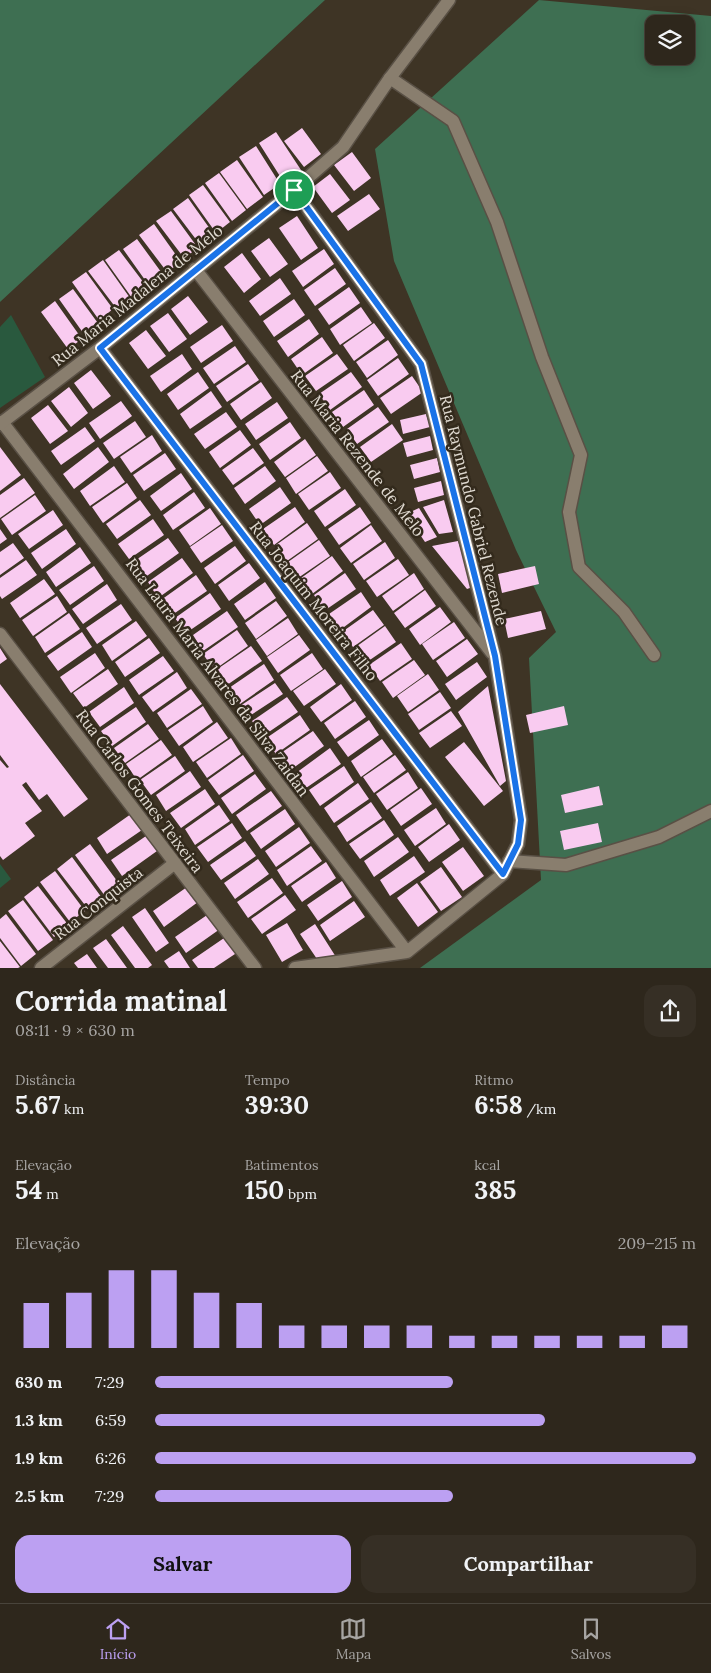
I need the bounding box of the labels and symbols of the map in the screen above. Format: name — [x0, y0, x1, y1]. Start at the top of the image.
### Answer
pin — [273, 169, 315, 211]
street label: Rua Maria Madalena de Melo — [47, 220, 227, 370]
street label: Rua Maria Rezende de Melo — [287, 366, 429, 540]
street label: Rua Raymundo Gabriel Rezende — [436, 393, 512, 628]
street label: Rua Joaquim Moreira Filho — [246, 517, 382, 685]
street label: Rua Laura Maria Alvares da Silva Zaidan — [122, 554, 314, 800]
street label: Rua Carlos Gomes Teixeira — [72, 705, 208, 877]
street label: Rua Conquista — [50, 862, 146, 944]

